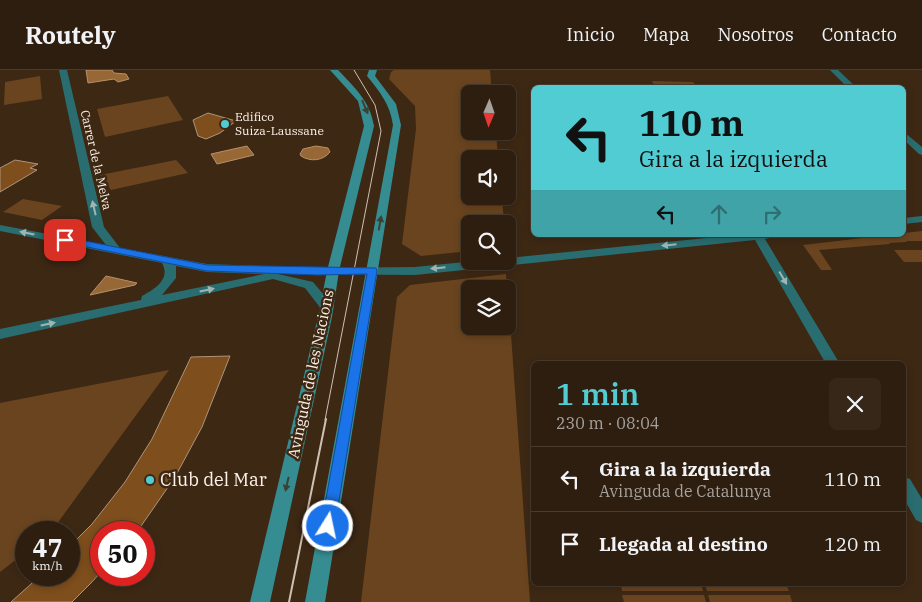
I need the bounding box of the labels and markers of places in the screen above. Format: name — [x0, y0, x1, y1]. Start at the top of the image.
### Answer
place label: Edifico Suiza-Laussane — [235, 109, 324, 138]
marker: Edifico Suiza-Laussane — [219, 118, 231, 130]
pin — [44, 219, 86, 261]
place label: Club del Mar — [160, 468, 267, 491]
marker: Club del Mar — [144, 474, 156, 486]

